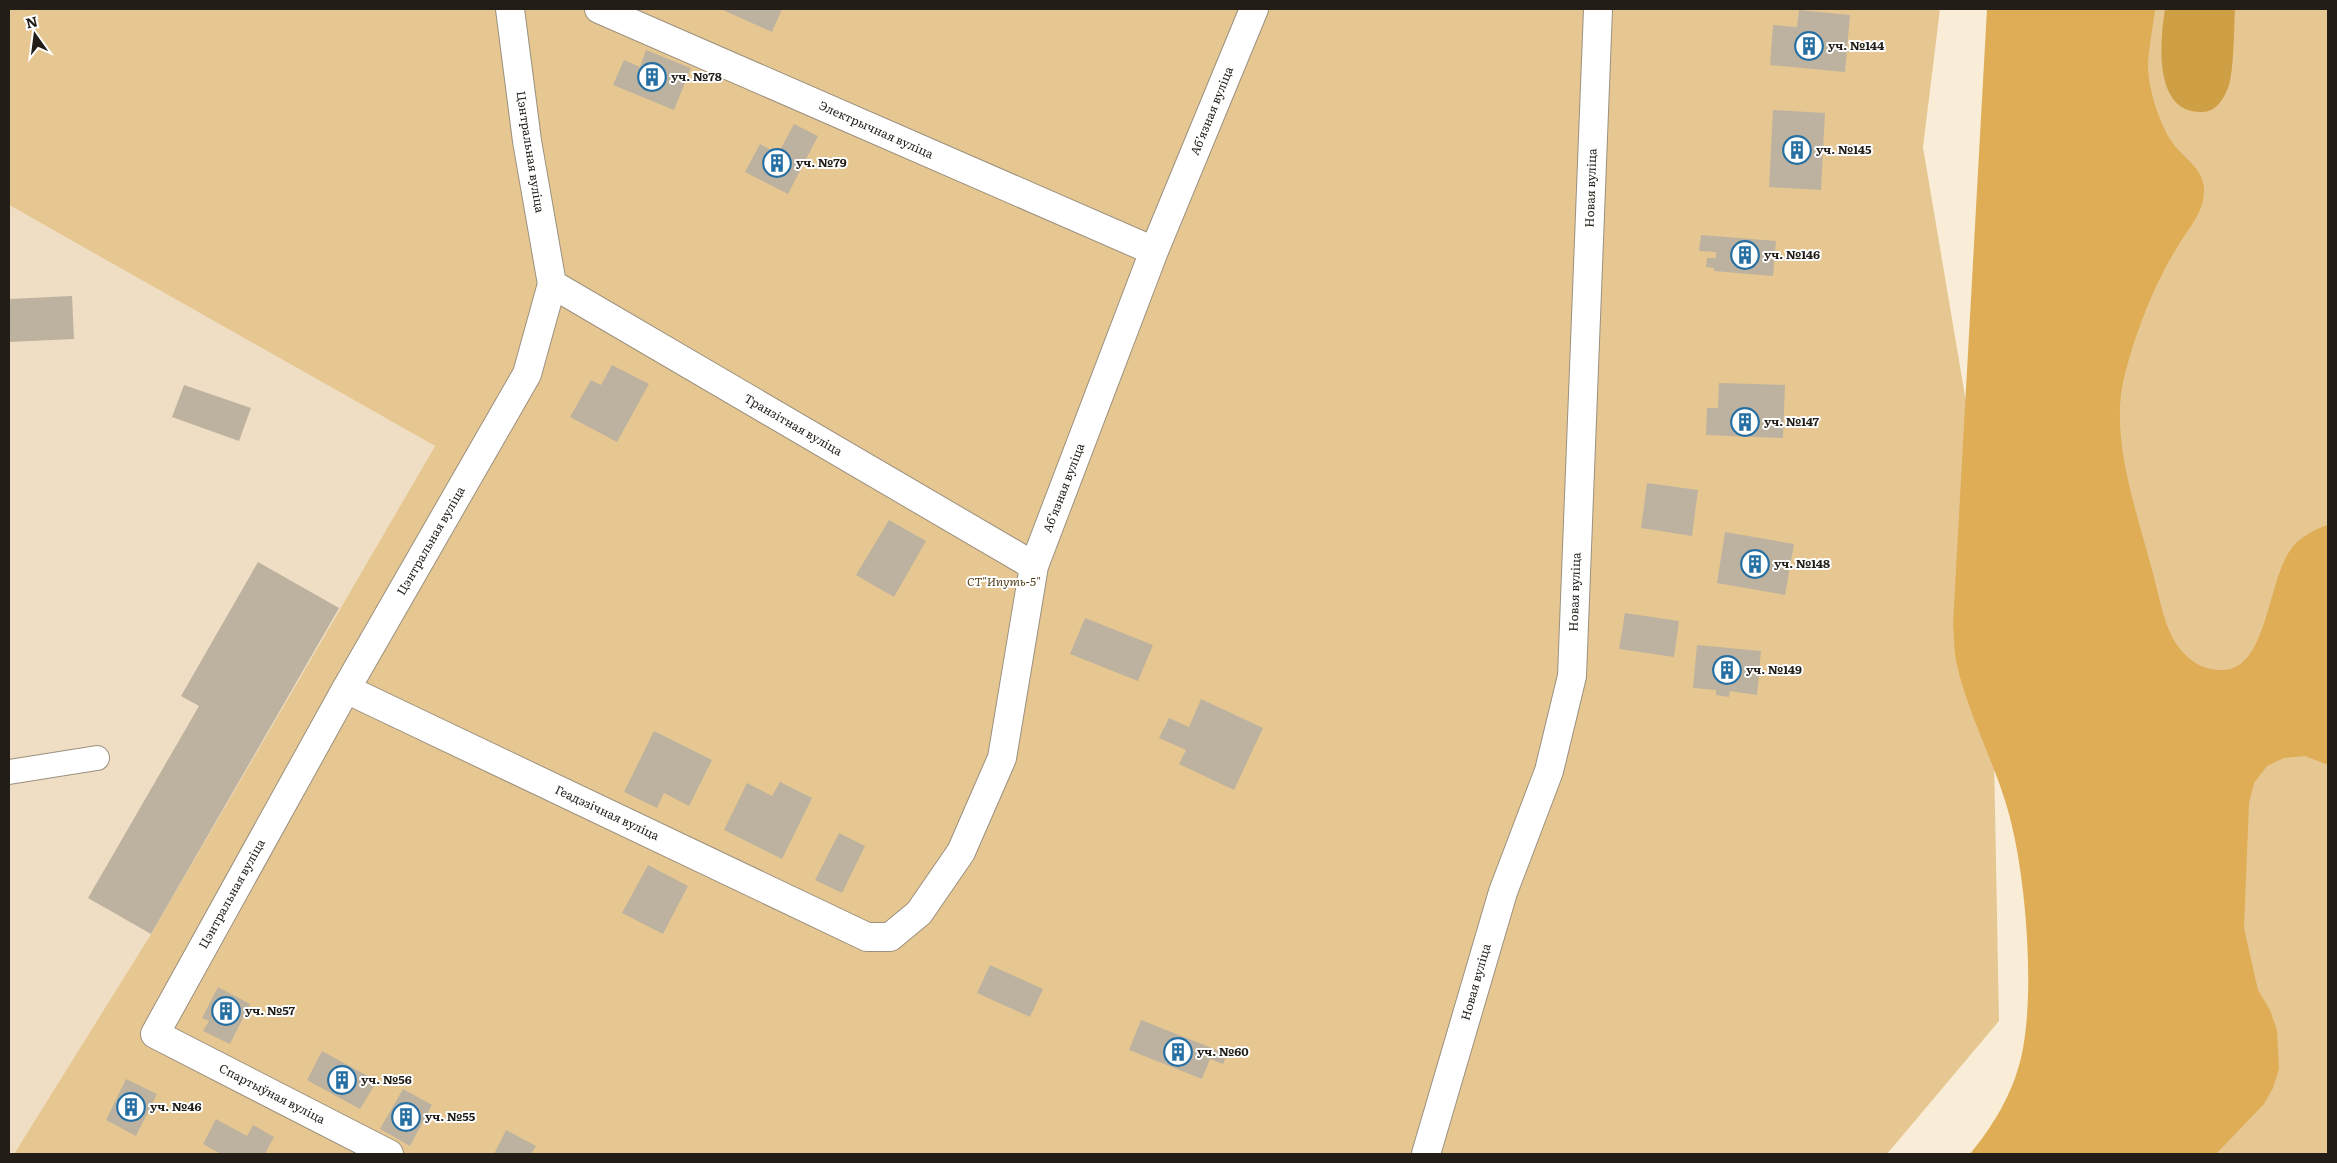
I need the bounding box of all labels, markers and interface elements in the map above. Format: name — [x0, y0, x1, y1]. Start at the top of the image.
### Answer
north arrow — [10, 10, 60, 60]
text: N — [23, 10, 40, 33]
building icon: уч. №144 — [1794, 31, 1824, 61]
place label: уч. №144 — [1828, 36, 1885, 54]
building icon: уч. №78 — [637, 62, 667, 92]
street label: Абʼязная вуліца — [1185, 63, 1237, 158]
place label: уч. №78 — [671, 67, 722, 85]
street label: Цэнтральная вуліца — [512, 90, 550, 215]
street label: Электрычная вуліца — [816, 96, 937, 163]
building icon: уч. №145 — [1782, 135, 1812, 165]
place label: уч. №145 — [1816, 140, 1872, 158]
building icon: уч. №79 — [762, 148, 792, 178]
street label: Новая вуліца — [1580, 148, 1600, 228]
place label: уч. №79 — [796, 153, 847, 171]
building icon: уч. №146 — [1730, 240, 1760, 270]
place label: уч. №146 — [1764, 245, 1820, 263]
street label: Транзітная вуліца — [741, 389, 846, 460]
building icon: уч. №147 — [1730, 407, 1760, 437]
place label: уч. №147 — [1764, 412, 1819, 430]
street label: Абʼязная вуліца — [1038, 440, 1089, 535]
street label: Цэнтральная вуліца — [392, 482, 469, 598]
building icon: уч. №148 — [1740, 549, 1770, 579]
street label: Новая вуліца — [1564, 552, 1584, 632]
place label: уч. №148 — [1774, 554, 1830, 572]
park label: СТ"Ипуть-5" — [967, 572, 1041, 590]
building icon: уч. №149 — [1712, 655, 1742, 685]
place label: уч. №149 — [1746, 660, 1802, 678]
street label: Геадэзічная вуліца — [552, 780, 663, 844]
street label: Цэнтральная вуліца — [193, 835, 269, 952]
street label: Новая вуліца — [1455, 941, 1495, 1022]
building icon: уч. №57 — [211, 996, 241, 1026]
place label: уч. №57 — [245, 1001, 295, 1019]
building icon: уч. №60 — [1163, 1037, 1193, 1067]
place label: уч. №60 — [1197, 1042, 1249, 1060]
street label: Спартыўная вуліца — [216, 1059, 329, 1128]
building icon: уч. №56 — [327, 1065, 357, 1095]
place label: уч. №56 — [361, 1070, 412, 1088]
building icon: уч. №46 — [116, 1092, 146, 1122]
place label: уч. №46 — [150, 1097, 201, 1115]
building icon: уч. №55 — [391, 1102, 421, 1132]
place label: уч. №55 — [425, 1107, 476, 1125]

